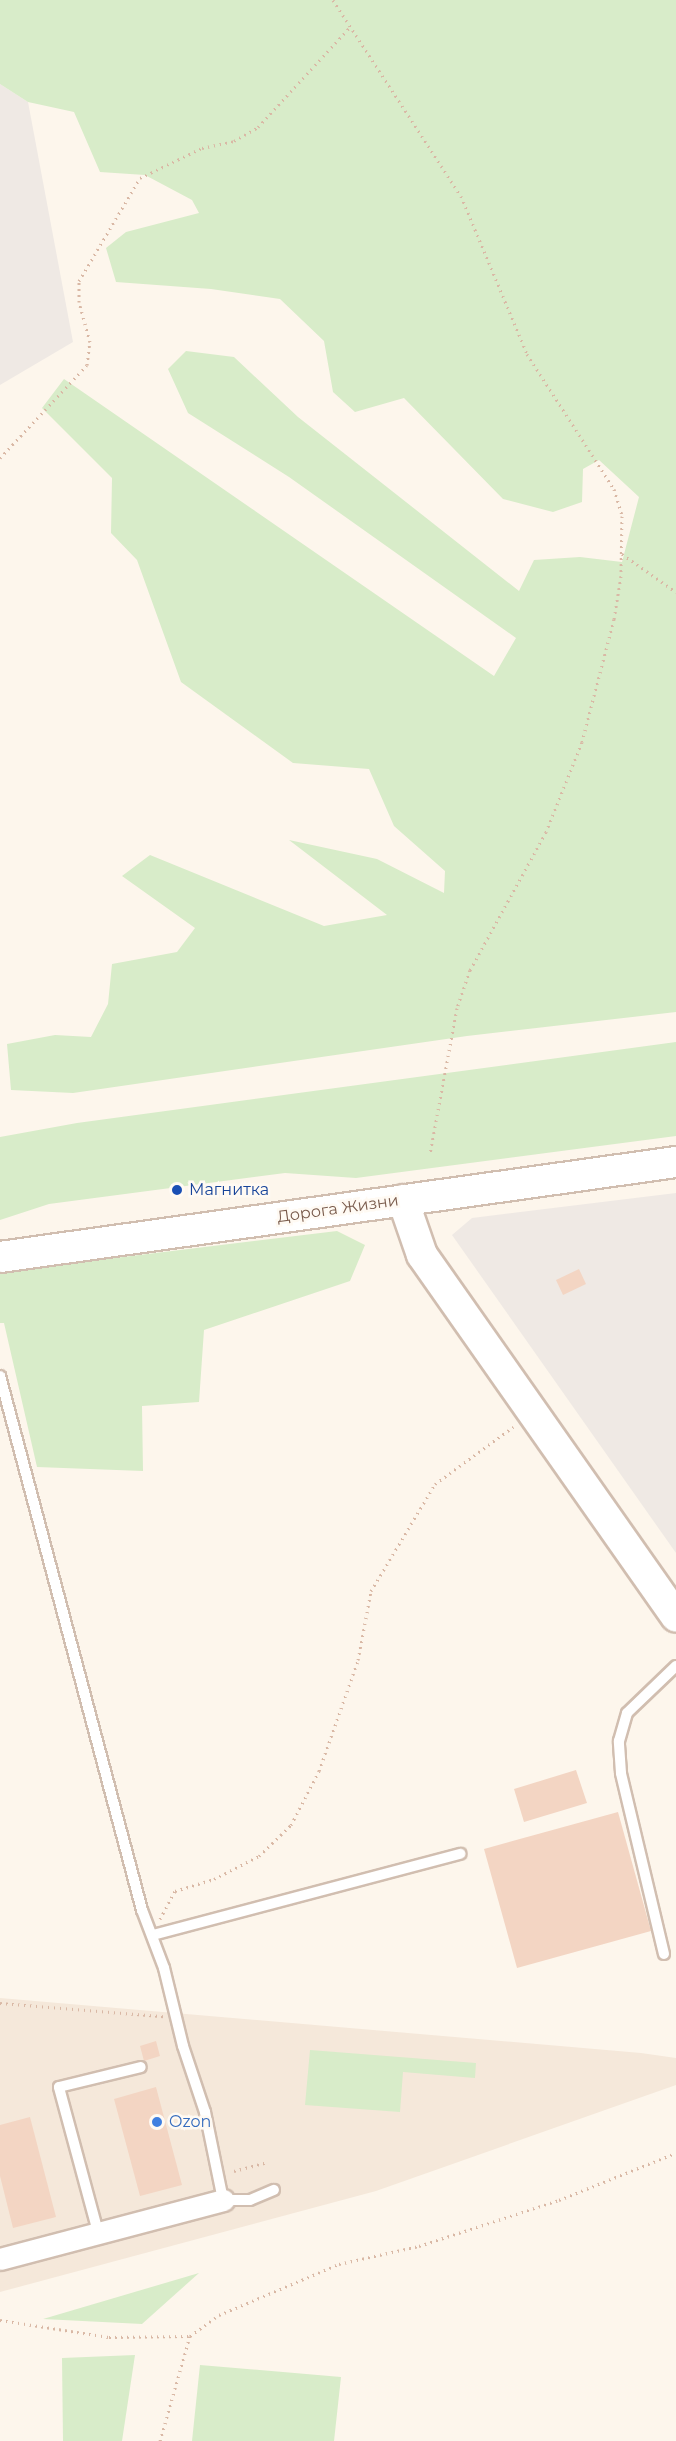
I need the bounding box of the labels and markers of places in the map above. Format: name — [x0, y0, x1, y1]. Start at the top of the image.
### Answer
place label: Магнитка — [189, 1180, 269, 1200]
marker: Магнитка — [170, 1183, 184, 1197]
place label: Ozon — [169, 2112, 211, 2132]
marker: Ozon — [150, 2115, 164, 2129]

